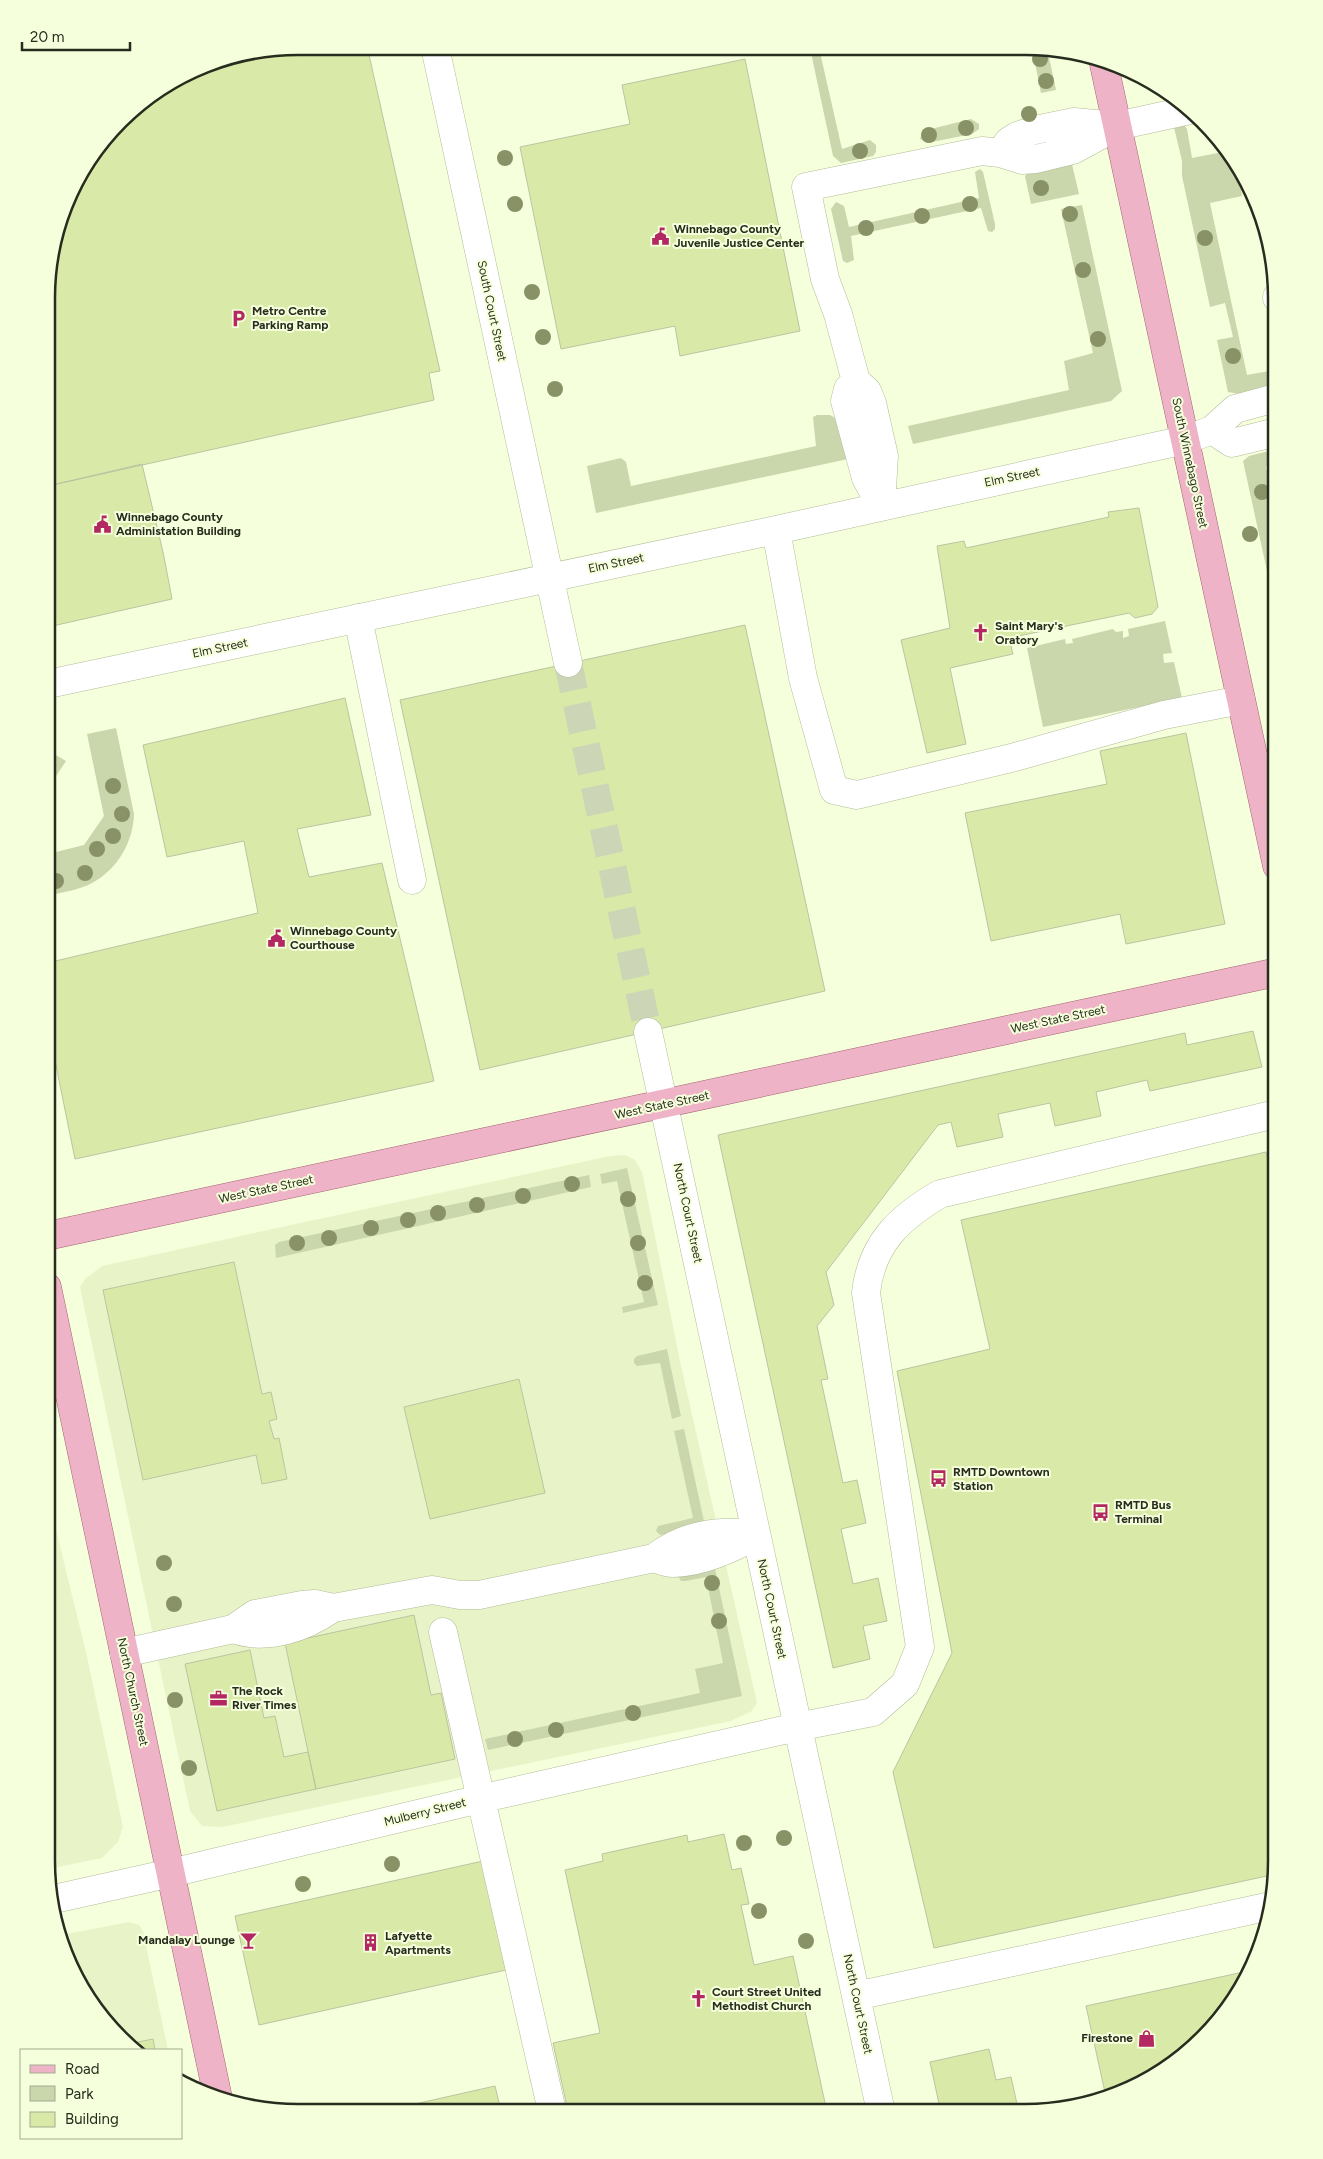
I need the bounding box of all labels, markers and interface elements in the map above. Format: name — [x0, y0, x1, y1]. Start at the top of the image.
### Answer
scale bar — [22, 20, 130, 52]
text: 20 m — [30, 28, 64, 46]
place label: Winnebago County Juvenile Justice Center — [674, 222, 805, 250]
public building icon: Winnebago County Juvenile Justice Center — [650, 226, 670, 246]
street label: South Court Street — [474, 259, 510, 363]
place label: Metro Centre Parking Ramp — [252, 304, 328, 332]
parking icon: Metro Centre Parking Ramp — [228, 308, 248, 328]
street label: South Winnebago Street — [1169, 396, 1211, 530]
street label: Elm Street — [983, 464, 1042, 490]
place label: Winnebago County Administation Building — [116, 510, 241, 538]
public building icon: Winnebago County Administation Building — [92, 514, 112, 534]
street label: Elm Street — [587, 550, 646, 576]
place label: Saint Mary's Oratory — [995, 619, 1063, 647]
church icon: Saint Mary's Oratory — [971, 623, 991, 643]
street label: Elm Street — [191, 635, 250, 661]
place label: Winnebago County Courthouse — [290, 924, 397, 952]
public building icon: Winnebago County Courthouse — [266, 928, 286, 948]
street label: West State Street — [1009, 1002, 1107, 1036]
street label: West State Street — [613, 1088, 711, 1122]
street label: North Court Street — [671, 1162, 706, 1265]
street label: West State Street — [217, 1172, 315, 1206]
place label: RMTD Downtown Station — [953, 1465, 1050, 1493]
bus stop icon: RMTD Downtown Station — [929, 1469, 949, 1489]
place label: RMTD Bus Terminal — [1115, 1498, 1171, 1526]
bus stop icon: RMTD Bus Terminal — [1091, 1502, 1111, 1522]
street label: North Court Street — [755, 1558, 790, 1661]
street label: North Church Street — [115, 1637, 151, 1748]
place label: The Rock River Times — [232, 1684, 297, 1712]
office icon: The Rock River Times — [208, 1688, 228, 1708]
street label: Mulberry Street — [383, 1795, 468, 1829]
place label: Lafyette Apartments — [385, 1929, 451, 1957]
bar icon: Mandalay Lounge — [239, 1930, 259, 1950]
place label: Mandalay Lounge — [138, 1933, 235, 1947]
building icon: Lafyette Apartments — [361, 1933, 381, 1953]
street label: North Court Street — [841, 1953, 876, 2056]
place label: Court Street United Methodist Church — [712, 1985, 821, 2013]
church icon: Court Street United Methodist Church — [688, 1989, 708, 2009]
shop icon: Firestone — [1137, 2028, 1157, 2048]
place label: Firestone — [1081, 2031, 1133, 2045]
legend — [20, 2049, 182, 2139]
text: Road — [65, 2060, 100, 2078]
text: Park — [65, 2085, 94, 2103]
text: Building — [65, 2110, 119, 2128]

